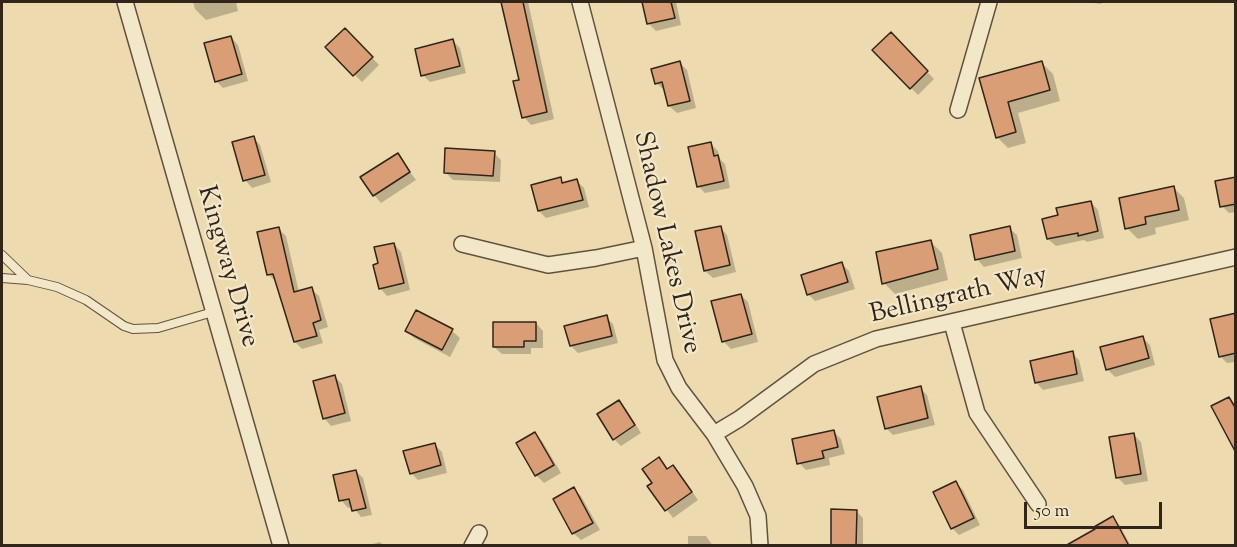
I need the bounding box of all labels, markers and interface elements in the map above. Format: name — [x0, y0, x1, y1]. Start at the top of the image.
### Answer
street label: Shadow Lakes Drive — [624, 129, 706, 357]
street label: Kingway Drive — [188, 183, 264, 351]
street label: Bellingrath Way — [867, 261, 1051, 333]
scale bar — [1027, 490, 1165, 528]
text: 50 m — [1035, 499, 1069, 525]

